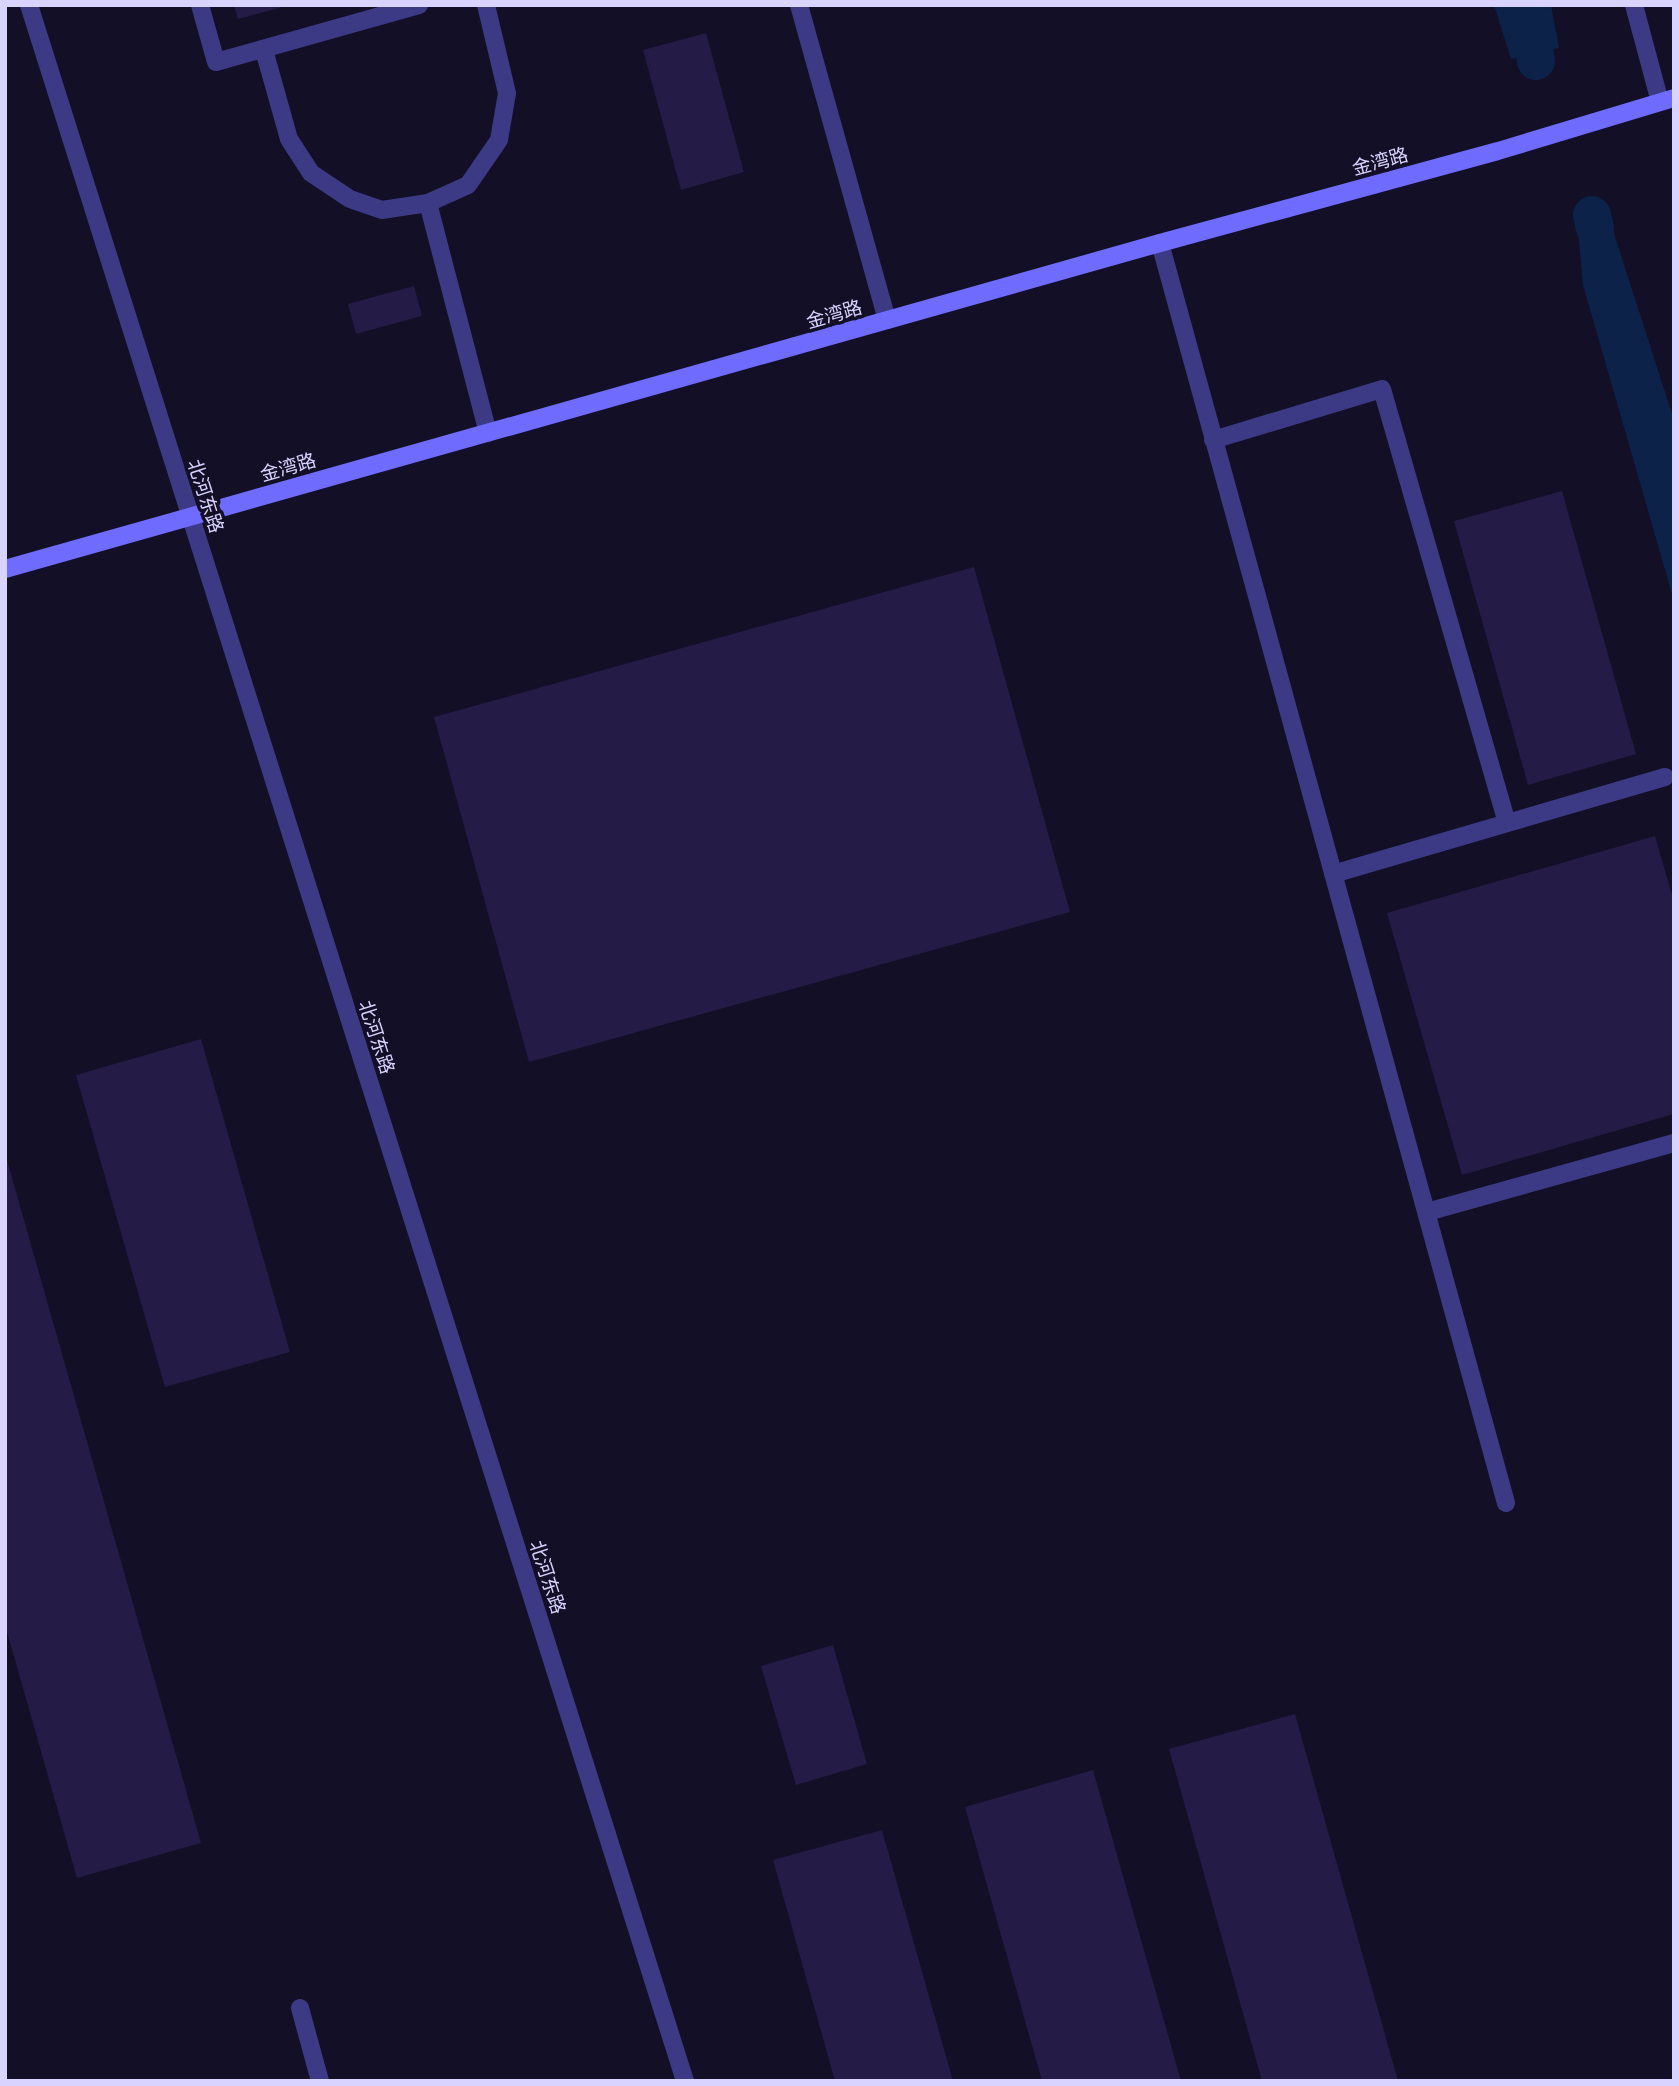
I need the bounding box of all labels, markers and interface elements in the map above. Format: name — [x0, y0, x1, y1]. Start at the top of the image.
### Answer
street label: 金湾路 — [1349, 141, 1411, 182]
street label: 金湾路 — [803, 294, 865, 335]
street label: 金湾路 — [257, 447, 319, 488]
street label: 北河东路 — [181, 456, 230, 536]
street label: 北河东路 — [352, 997, 401, 1077]
street label: 北河东路 — [523, 1537, 572, 1617]

